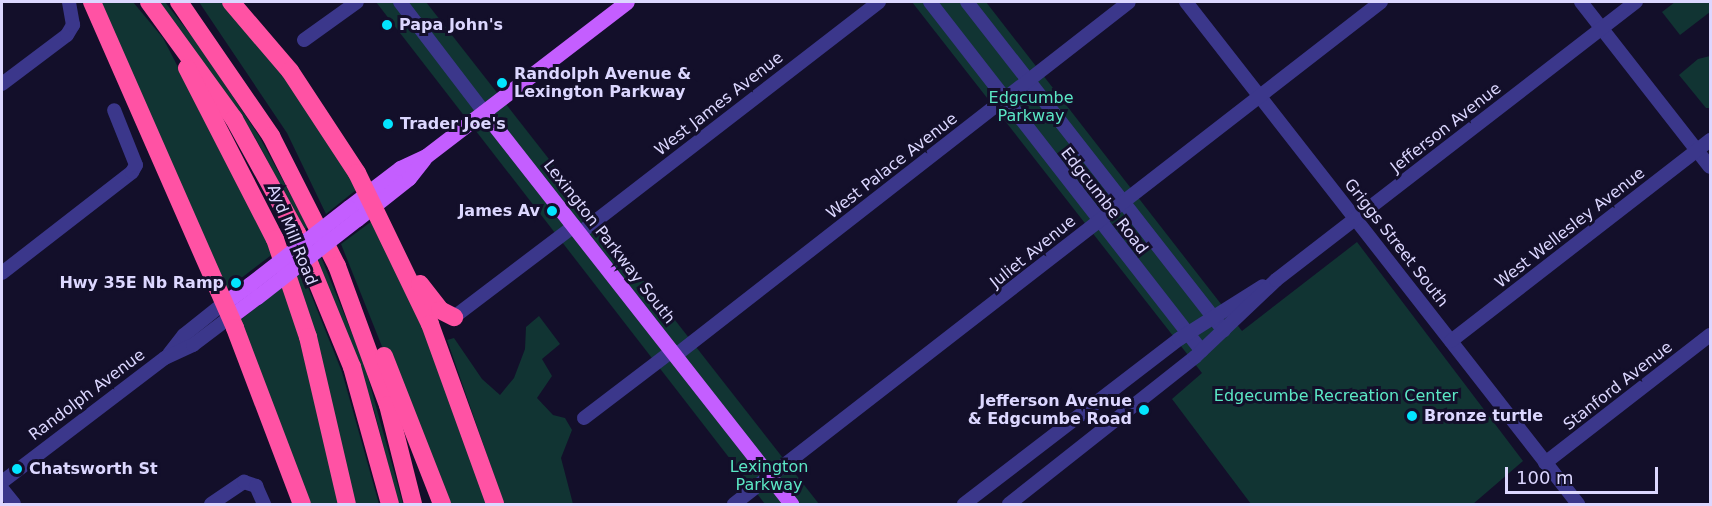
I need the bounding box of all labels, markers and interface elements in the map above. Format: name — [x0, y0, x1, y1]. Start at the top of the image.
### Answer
place label: Papa John's — [399, 15, 503, 35]
marker: Papa John's — [380, 18, 394, 32]
street label: West James Avenue — [651, 48, 787, 160]
place label: Randolph Avenue & Lexington Parkway — [514, 64, 691, 102]
marker: Randolph Avenue & Lexington Parkway — [495, 76, 509, 90]
street label: Jefferson Avenue — [1387, 79, 1505, 177]
park label: Edgcumbe Parkway — [989, 88, 1073, 126]
street label: West Palace Avenue — [823, 109, 961, 223]
place label: Trader Joe's — [400, 114, 506, 134]
marker: Trader Joe's — [381, 117, 395, 131]
street label: Edgcumbe Road — [1056, 144, 1152, 258]
street label: Lexington Parkway South — [539, 156, 679, 328]
street label: West Wellesley Avenue — [1491, 164, 1649, 292]
street label: Griggs Street South — [1340, 175, 1452, 311]
street label: Ayd Mill Road — [263, 182, 321, 288]
place label: James Av — [458, 201, 540, 221]
marker: James Av — [545, 204, 559, 218]
street label: Juliet Avenue — [986, 212, 1080, 292]
place label: Hwy 35E Nb Ramp — [59, 273, 224, 293]
marker: Hwy 35E Nb Ramp — [229, 276, 243, 290]
street label: Stanford Avenue — [1560, 338, 1676, 434]
street label: Randolph Avenue — [25, 345, 149, 445]
park label: Edgecumbe Recreation Center — [1214, 386, 1458, 406]
place label: Jefferson Avenue & Edgcumbe Road — [968, 391, 1132, 429]
marker: Jefferson Avenue & Edgcumbe Road — [1137, 403, 1151, 417]
place label: Bronze turtle — [1424, 406, 1543, 426]
marker: Bronze turtle — [1405, 409, 1419, 423]
scale bar — [1508, 455, 1661, 493]
park label: Lexington Parkway — [730, 457, 808, 495]
place label: Chatsworth St — [29, 459, 158, 479]
marker: Chatsworth St — [10, 462, 24, 476]
text: 100 m — [1516, 467, 1574, 488]

